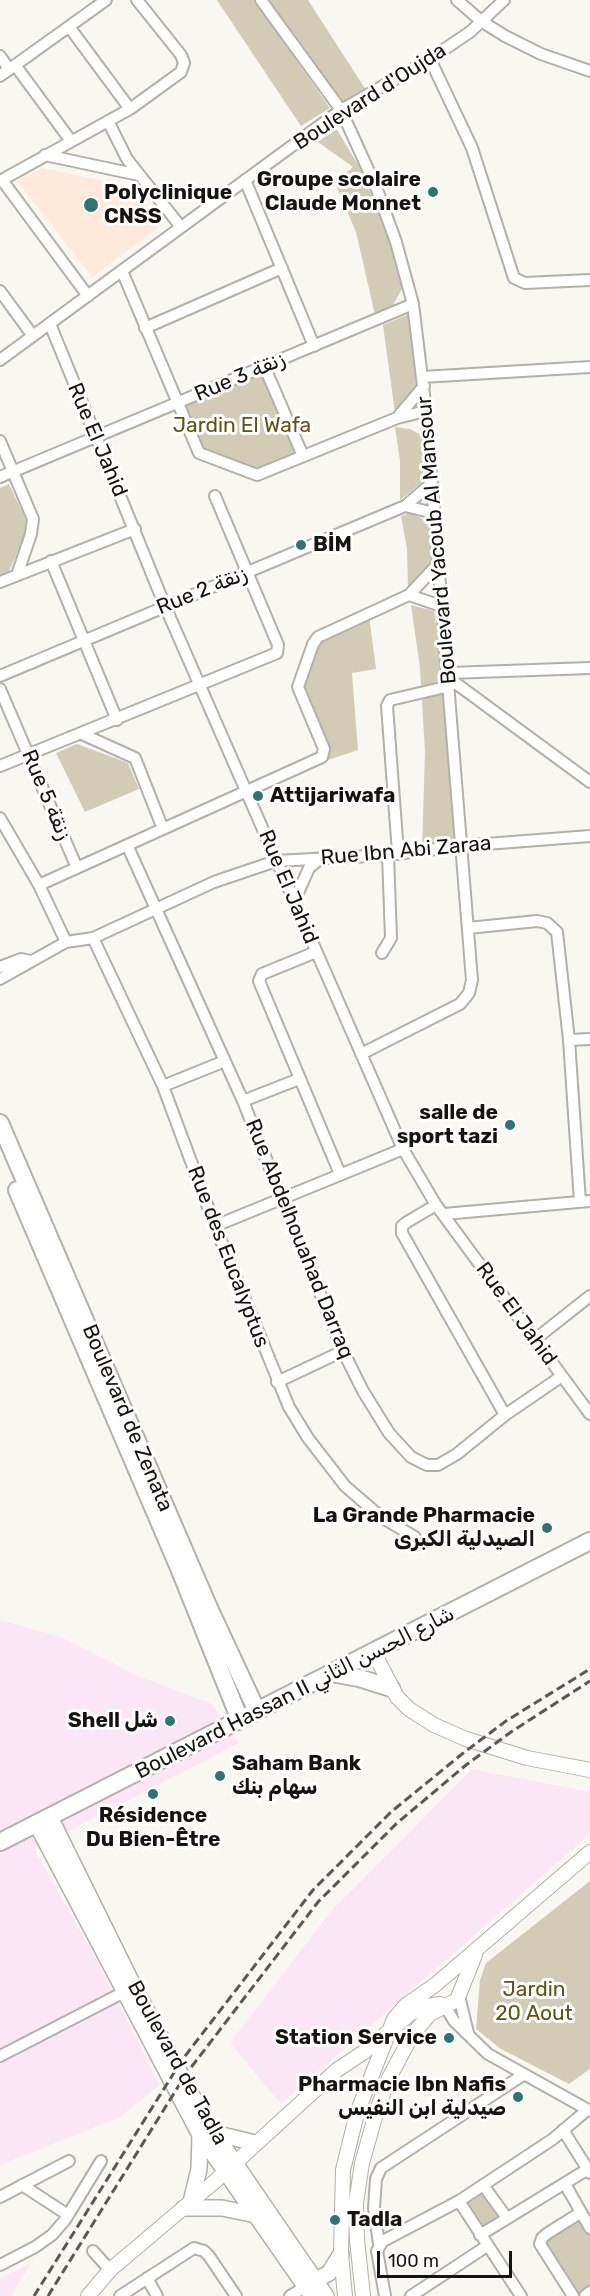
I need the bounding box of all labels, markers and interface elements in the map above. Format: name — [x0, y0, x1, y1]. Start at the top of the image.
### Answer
street label: Boulevard d'Oujda — [289, 38, 451, 156]
place label: Groupe scolaire Claude Monnet — [257, 167, 421, 217]
place label: Polyclinique CNSS — [104, 180, 232, 230]
marker: Groupe scolaire Claude Monnet — [426, 185, 440, 199]
marker: Polyclinique CNSS — [82, 196, 100, 214]
street label: Rue 3 زنقة — [191, 347, 289, 407]
street label: Rue El Jahid — [62, 379, 132, 501]
street label: Boulevard Yacoub Al Mansour — [412, 395, 462, 685]
park label: Jardin El Wafa — [173, 413, 311, 439]
place label: BİM — [313, 532, 352, 558]
marker: BİM — [294, 538, 308, 552]
street label: Rue 2 زنقة — [153, 561, 251, 621]
street label: Rue 5 زنقة — [16, 746, 76, 844]
place label: Attijariwafa — [270, 783, 395, 809]
marker: Attijariwafa — [251, 789, 265, 803]
street label: Rue El Jahid — [253, 826, 323, 948]
street label: Rue Ibn Abi Zaraa — [320, 831, 492, 871]
place label: salle de sport tazi — [397, 1100, 498, 1150]
street label: Rue Abdelhouahad Darraq — [239, 1115, 359, 1363]
marker: salle de sport tazi — [503, 1118, 517, 1132]
street label: Rue des Eucalyptus — [182, 1163, 274, 1351]
street label: Rue El Jahid — [470, 1257, 562, 1371]
street label: Boulevard de Zenata — [76, 1321, 178, 1515]
place label: La Grande Pharmacie الصيدلية الكبرى — [313, 1503, 535, 1553]
marker: La Grande Pharmacie الصيدلية الكبرى — [540, 1521, 554, 1535]
street label: Boulevard Hassan II شارع الحسن الثاني — [131, 1601, 459, 1785]
place label: Shell شل — [68, 1708, 158, 1734]
marker: Shell شل — [163, 1714, 177, 1728]
place label: Saham Bank سهام بنك — [232, 1751, 361, 1801]
marker: Saham Bank سهام بنك — [213, 1769, 227, 1783]
marker: Résidence Du Bien-Être — [146, 1787, 160, 1801]
place label: Résidence Du Bien-Être — [86, 1803, 220, 1853]
street label: Boulevard de Tadla — [121, 1977, 233, 2149]
park label: Jardin 20 Aout — [495, 1977, 573, 2027]
place label: Station Service — [275, 2025, 437, 2051]
marker: Station Service — [442, 2031, 456, 2045]
place label: Pharmacie Ibn Nafis صيدلية ابن النفيس — [298, 2072, 506, 2122]
marker: Pharmacie Ibn Nafis صيدلية ابن النفيس — [511, 2090, 525, 2104]
place label: Tadla — [347, 2207, 402, 2233]
marker: Tadla — [328, 2213, 342, 2227]
scale bar — [380, 2239, 515, 2277]
text: 100 m — [388, 2250, 439, 2272]

